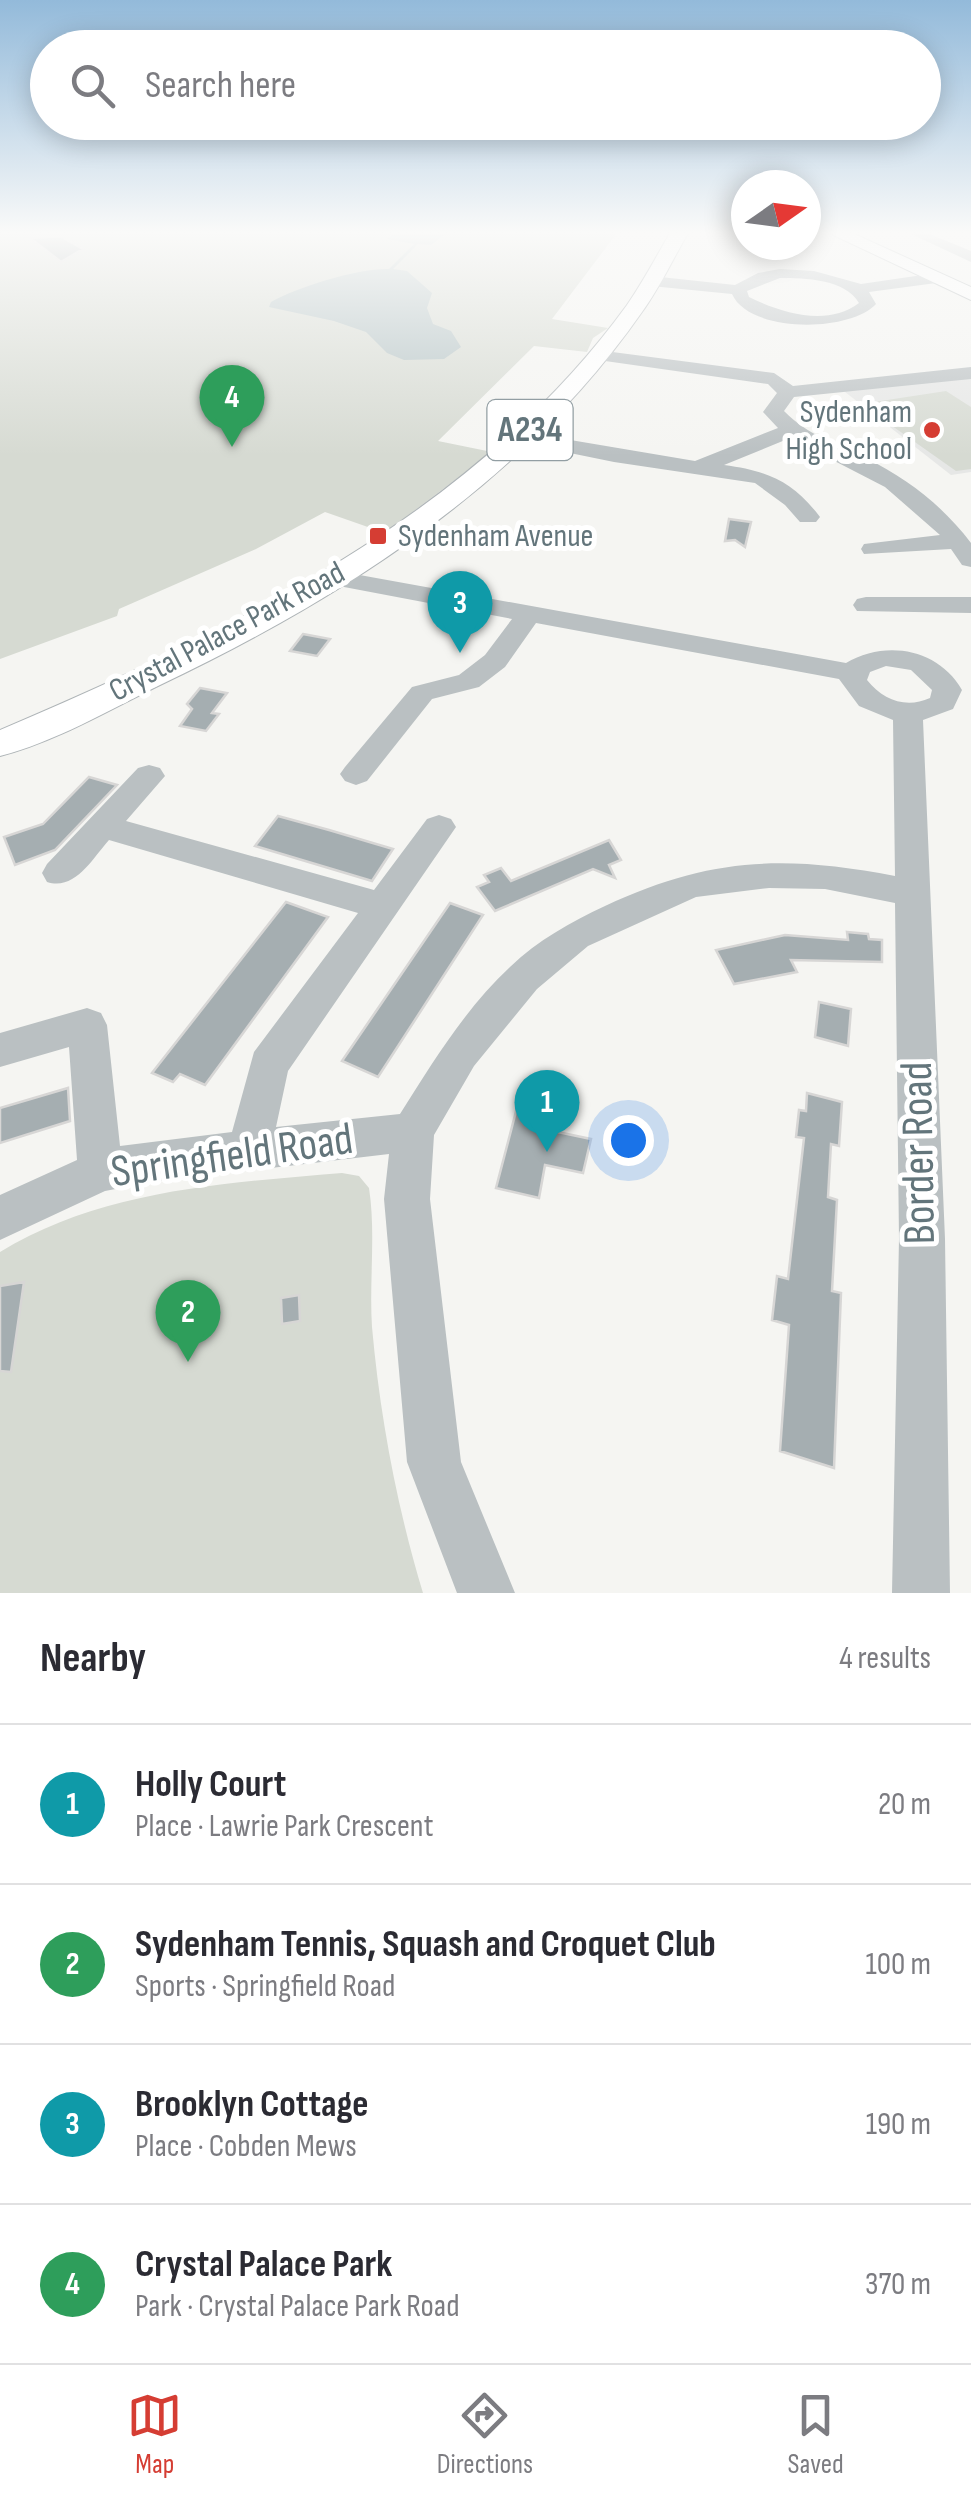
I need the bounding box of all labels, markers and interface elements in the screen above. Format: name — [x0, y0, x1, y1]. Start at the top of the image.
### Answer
search box — [30, 30, 941, 140]
icon: search — [65, 58, 120, 113]
text: Search here — [145, 63, 296, 108]
north arrow — [731, 170, 821, 260]
pin: 4 — [200, 364, 264, 447]
place label: Sydenham High School — [786, 393, 912, 469]
road number: A234 — [488, 400, 572, 460]
marker: Sydenham High School — [921, 419, 943, 441]
place label: Sydenham Avenue — [398, 517, 594, 556]
marker: Sydenham Avenue — [367, 525, 389, 547]
street label: Crystal Palace Park Road — [103, 553, 351, 711]
pin: 3 — [428, 570, 492, 653]
street label: Border Road — [890, 1061, 948, 1245]
pin: 1 — [514, 1070, 580, 1152]
street label: Springfield Road — [108, 1112, 356, 1200]
your location — [603, 1115, 654, 1166]
pin: 2 — [156, 1280, 220, 1362]
text: Nearby — [40, 1633, 146, 1684]
text: 4 results — [839, 1639, 931, 1678]
text: Holly Court — [135, 1762, 286, 1807]
text: 1 — [66, 1785, 79, 1824]
text: 20 m — [878, 1785, 931, 1824]
text: Place · Lawrie Park Crescent — [135, 1807, 433, 1846]
text: Sydenham Tennis, Squash and Croquet Club — [135, 1922, 716, 1967]
text: 2 — [65, 1945, 80, 1984]
text: 100 m — [866, 1945, 931, 1984]
text: Sports · Springfield Road — [135, 1967, 395, 2006]
text: Brooklyn Cottage — [135, 2082, 368, 2127]
text: 3 — [65, 2105, 80, 2144]
text: 190 m — [866, 2105, 931, 2144]
text: Place · Cobden Mews — [135, 2127, 357, 2166]
text: Crystal Palace Park — [135, 2242, 392, 2287]
text: 4 — [65, 2265, 80, 2304]
text: 370 m — [865, 2265, 931, 2304]
text: Park · Crystal Palace Park Road — [135, 2287, 460, 2326]
tab: Map — [127, 2388, 182, 2481]
tab: Directions — [437, 2388, 533, 2481]
tab: Saved — [788, 2388, 844, 2481]

